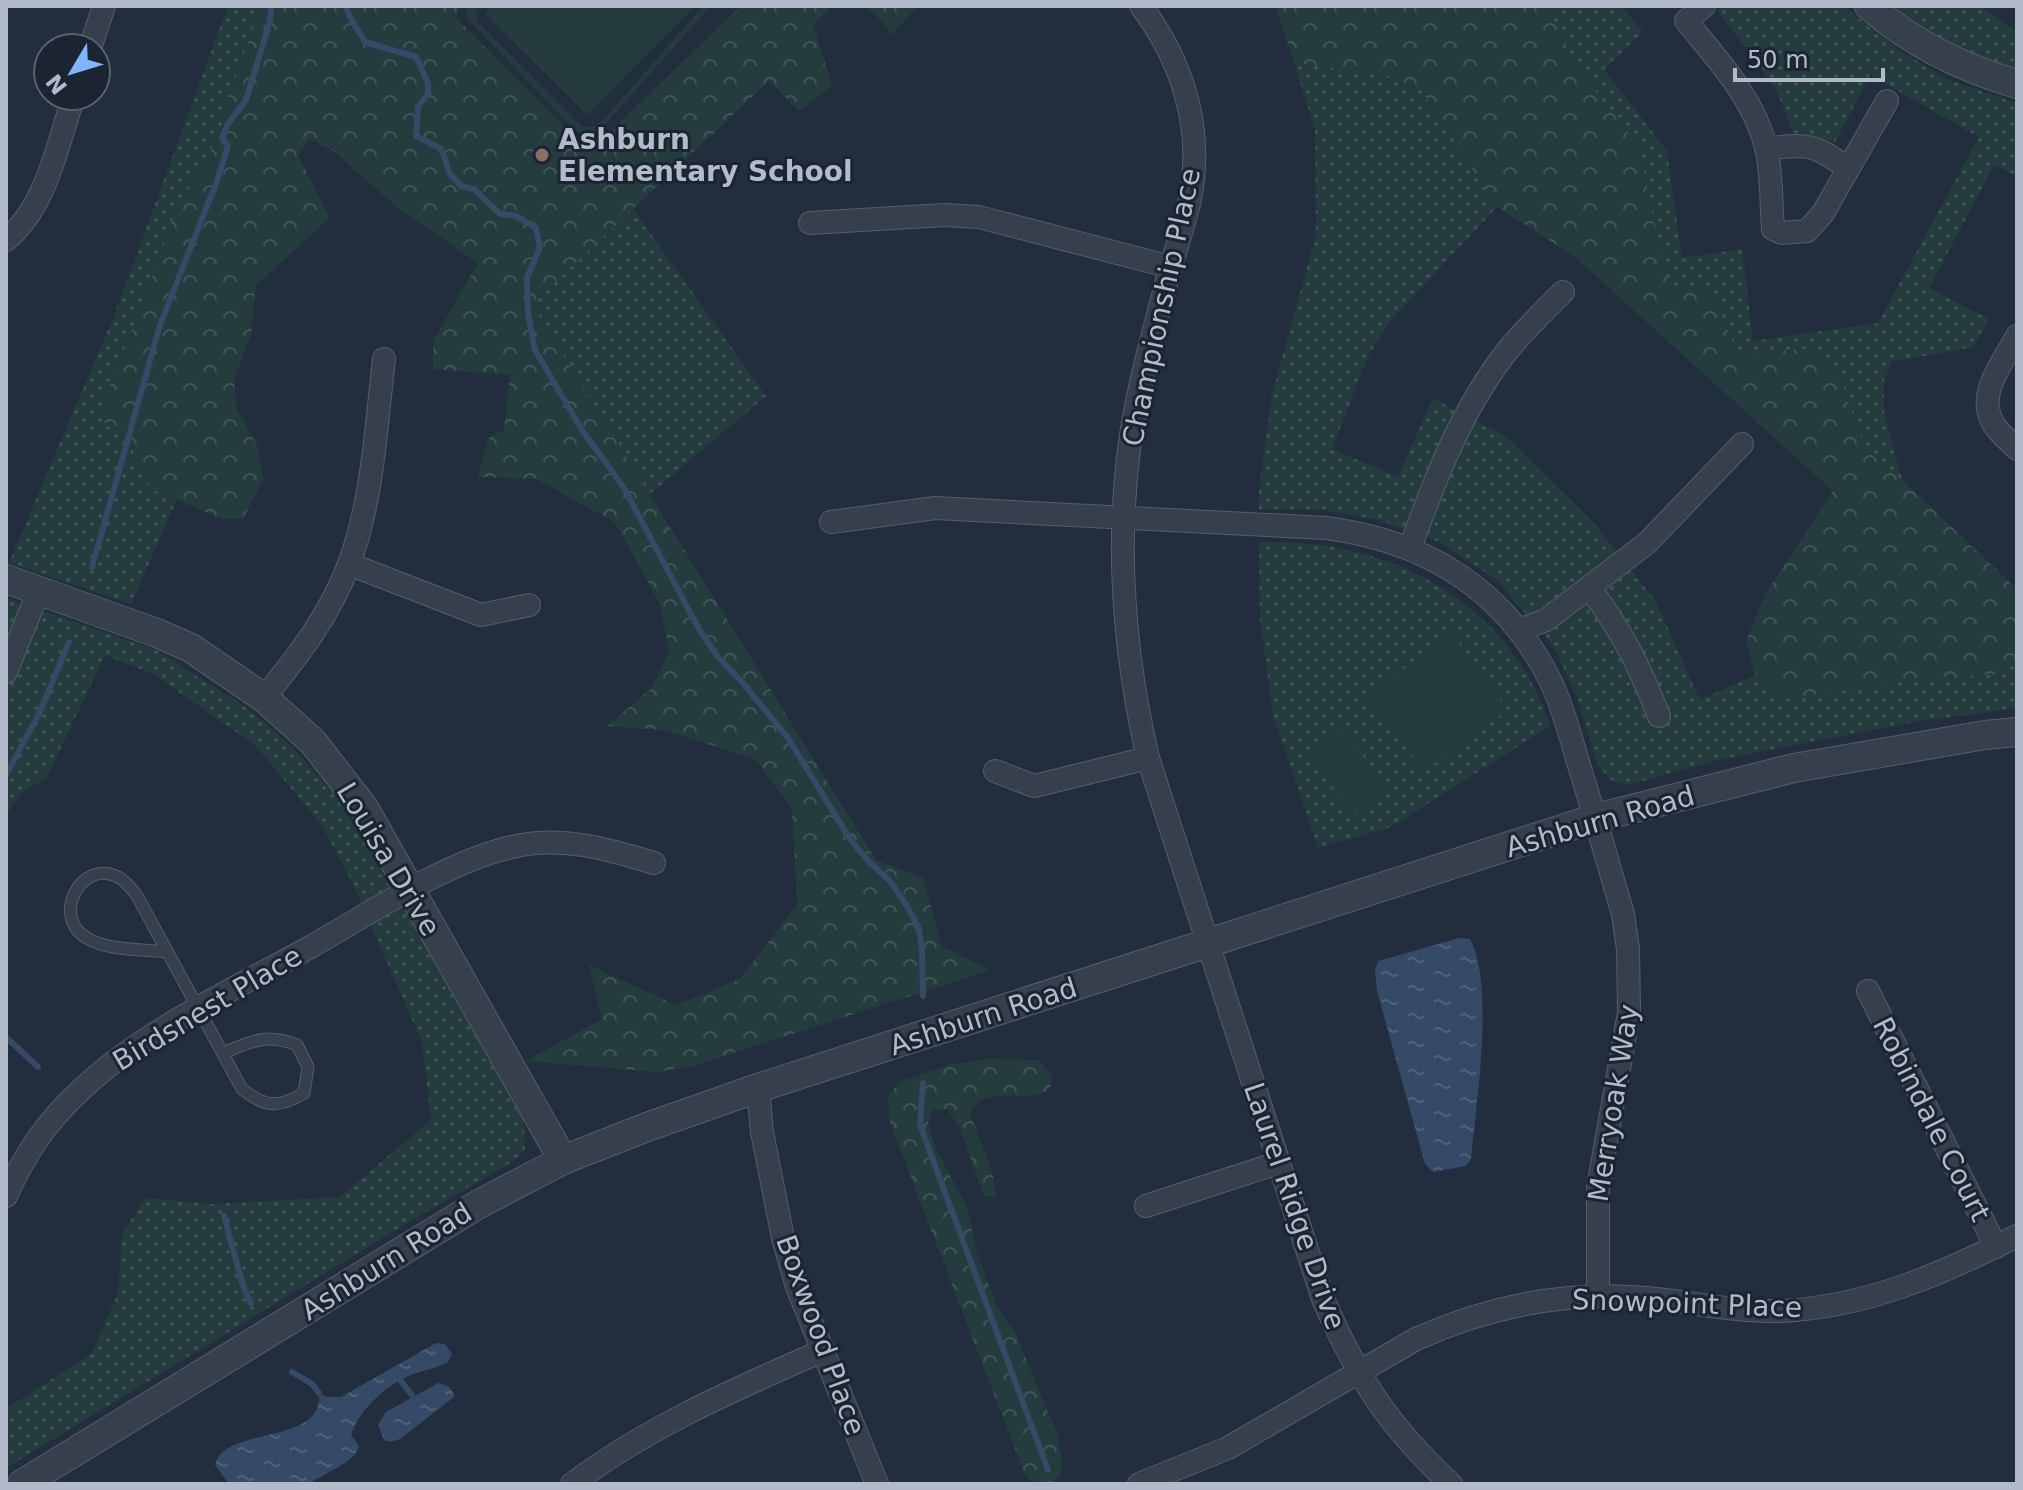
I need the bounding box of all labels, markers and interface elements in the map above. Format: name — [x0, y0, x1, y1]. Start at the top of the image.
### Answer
north arrow — [32, 32, 112, 112]
scale bar — [1735, 32, 1883, 82]
text: 50 m — [1747, 46, 1809, 74]
text: N — [41, 69, 72, 99]
place label: Ashburn Elementary School — [558, 123, 853, 188]
marker: Ashburn Elementary School — [533, 146, 551, 164]
street label: Championship Place — [1116, 165, 1207, 449]
street label: Louisa Drive — [330, 777, 447, 942]
street label: Ashburn Road — [1502, 779, 1698, 864]
street label: Birdsnest Place — [107, 939, 308, 1078]
street label: Ashburn Road — [885, 971, 1081, 1062]
street label: Merryoak Way — [1582, 1002, 1645, 1204]
street label: Robindale Court — [1866, 1012, 1997, 1227]
street label: Laurel Ridge Drive — [1237, 1078, 1352, 1334]
street label: Ashburn Road — [295, 1196, 478, 1327]
street label: Boxwood Place — [769, 1231, 872, 1440]
street label: Snowpoint Place — [1571, 1283, 1803, 1324]

